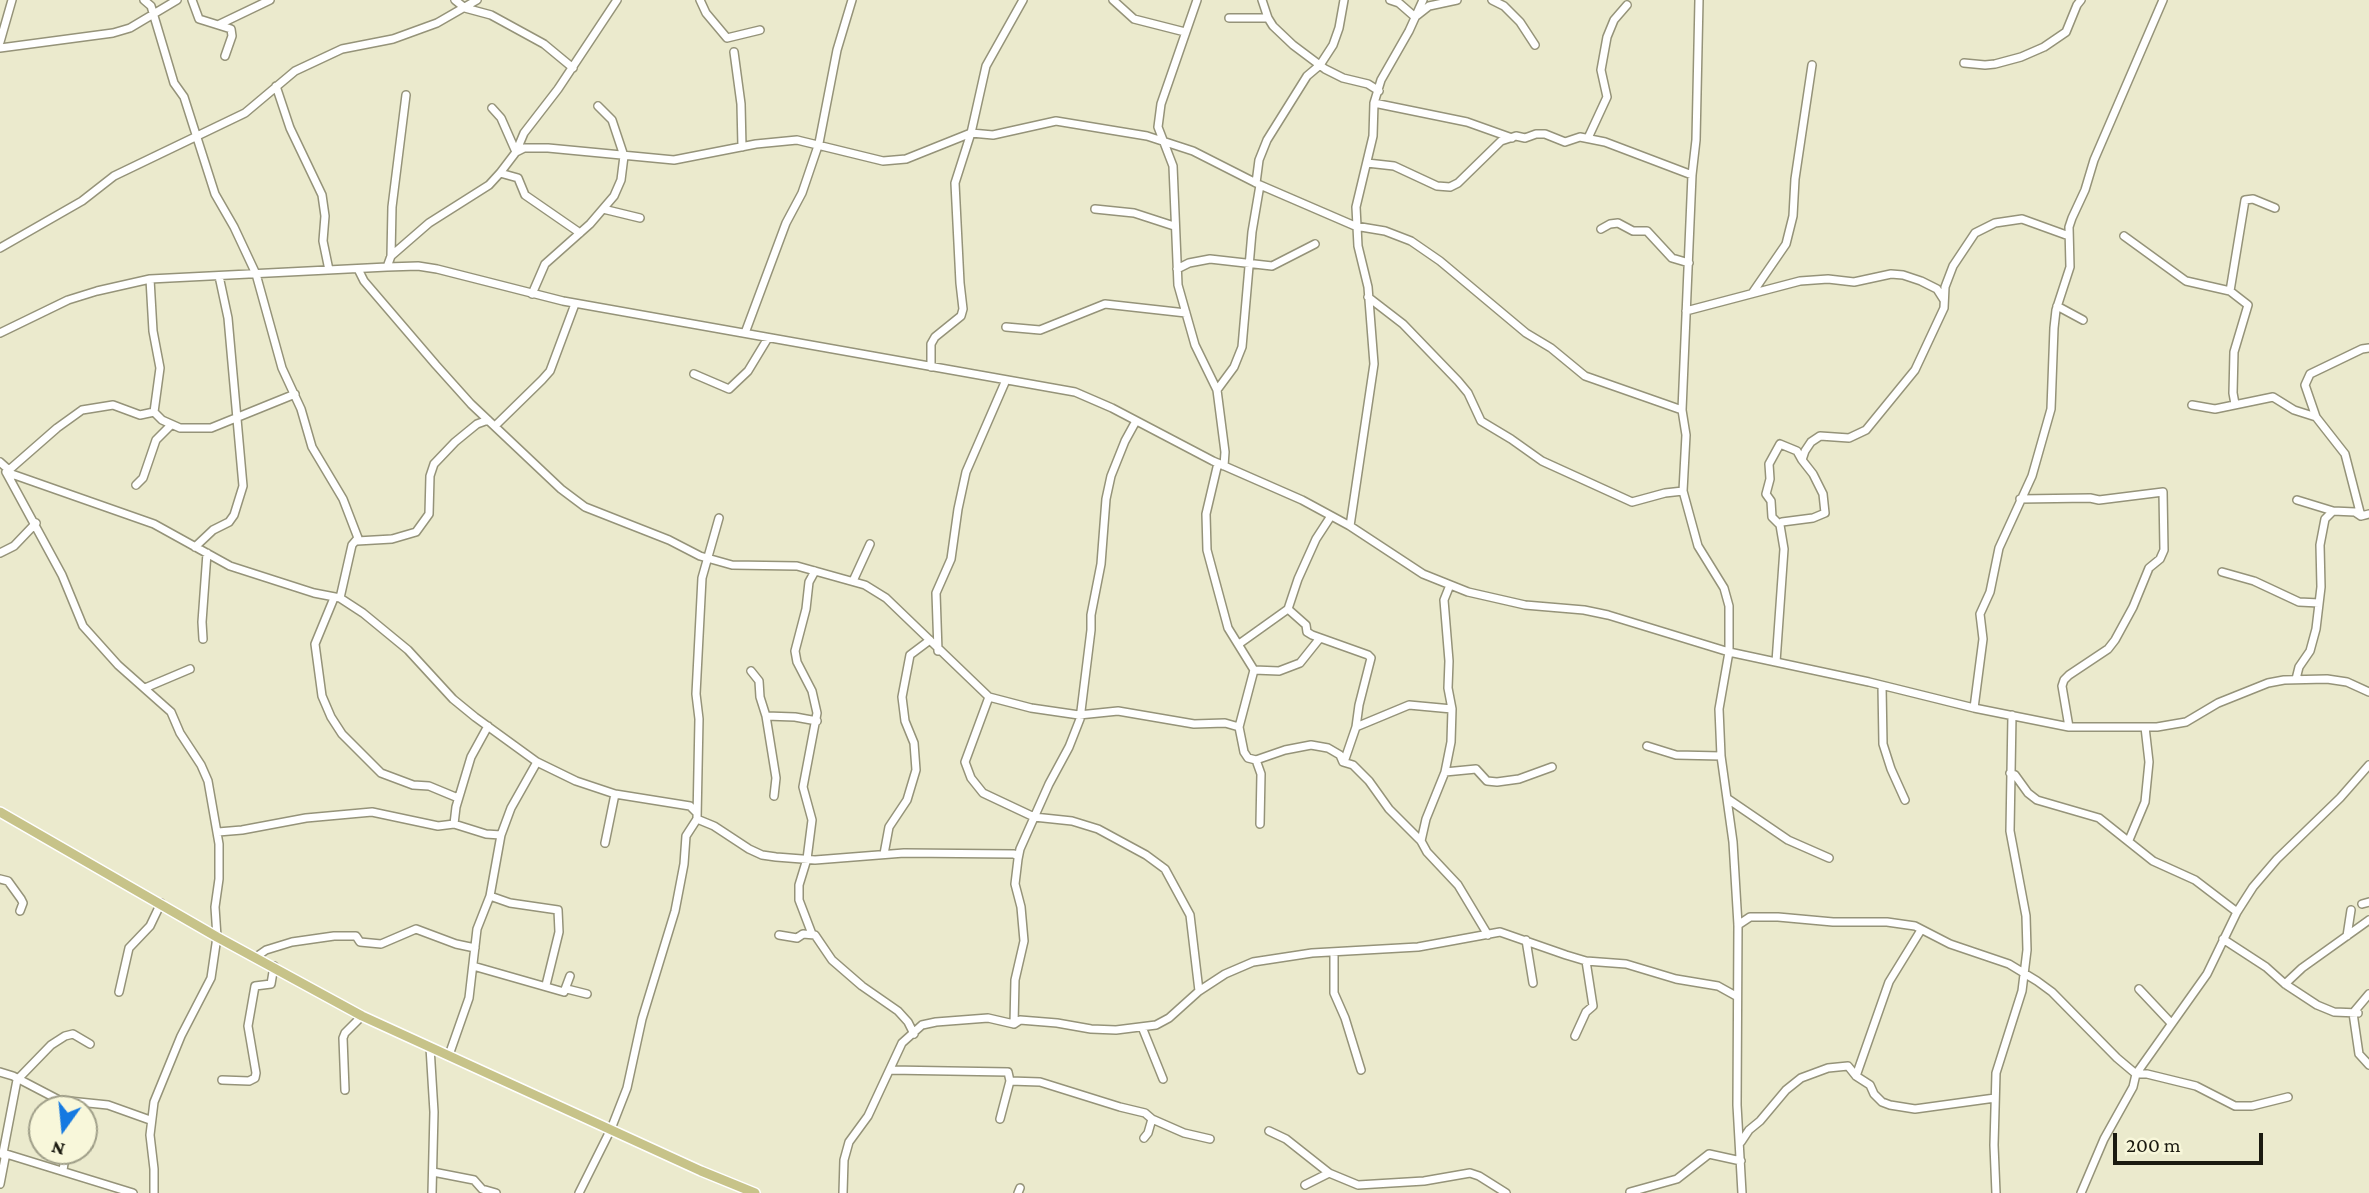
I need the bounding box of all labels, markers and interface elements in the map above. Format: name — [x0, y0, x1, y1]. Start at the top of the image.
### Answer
north arrow — [28, 1095, 98, 1165]
scale bar — [2117, 1120, 2268, 1164]
text: 200 m — [2126, 1133, 2181, 1157]
text: N — [49, 1137, 67, 1161]

